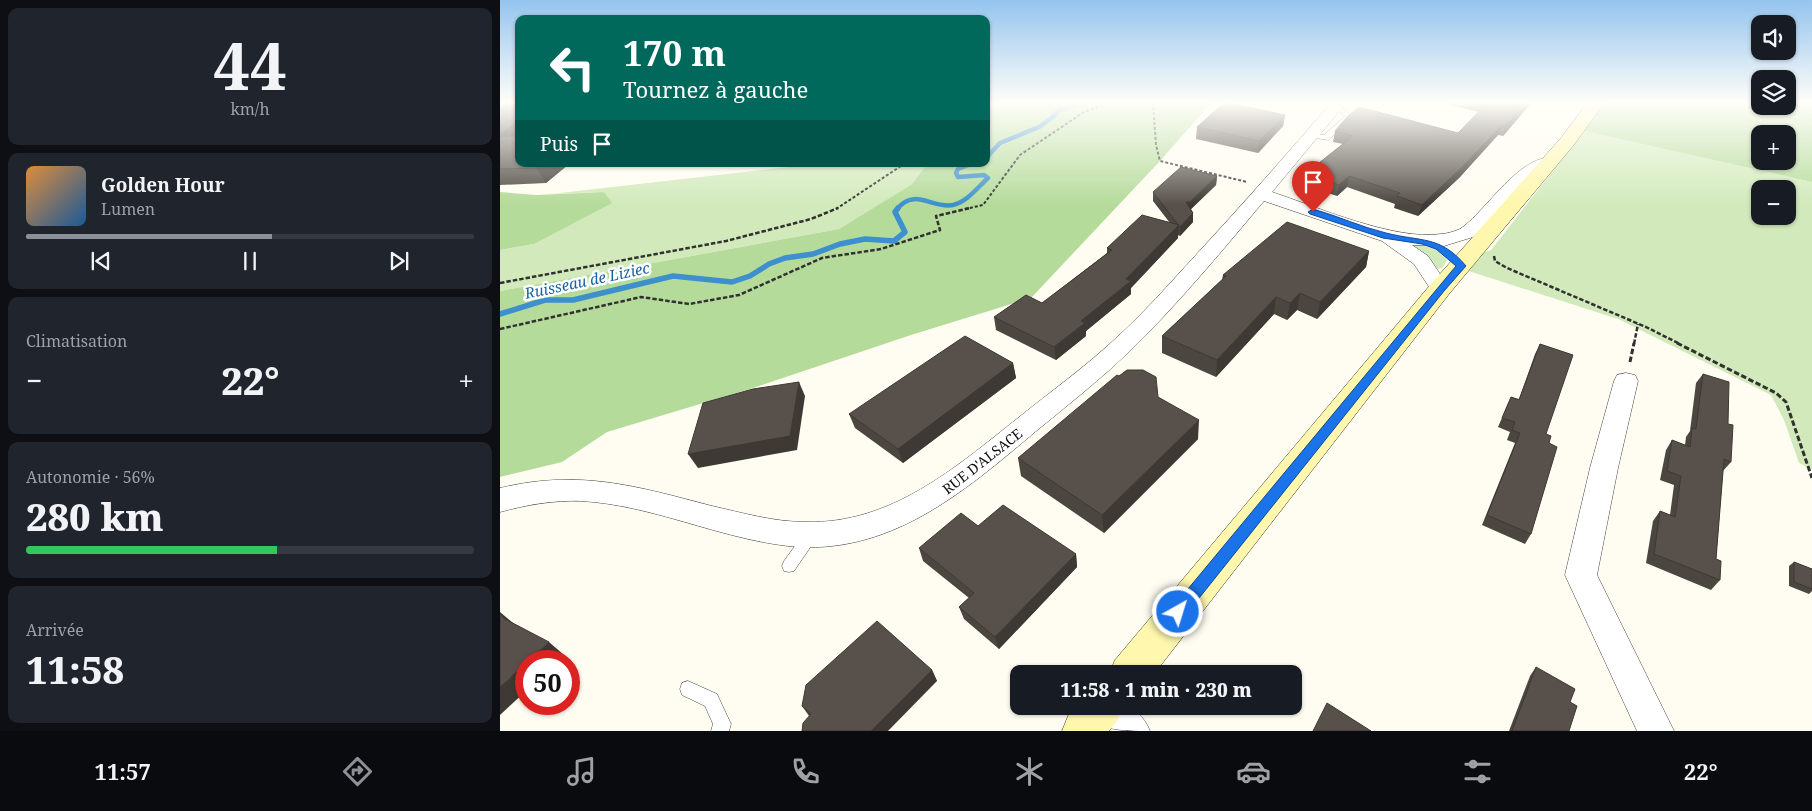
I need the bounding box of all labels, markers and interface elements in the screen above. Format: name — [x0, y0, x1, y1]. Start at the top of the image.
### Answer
map controls — [1751, 15, 1796, 225]
button: sound — [1751, 15, 1796, 60]
text: 44 — [213, 21, 287, 109]
text: 170 m — [623, 29, 726, 76]
icon: left — [540, 35, 605, 100]
button: layers — [1751, 70, 1796, 115]
text: Tournez à gauche — [623, 74, 808, 104]
text: km/h — [230, 98, 270, 120]
button: + — [1751, 125, 1796, 170]
icon: arrive — [588, 130, 616, 158]
text: Puis — [540, 131, 578, 157]
pin — [1292, 161, 1334, 212]
icon: arrive — [1299, 168, 1327, 196]
text: Golden Hour — [101, 172, 225, 198]
button: − — [1751, 180, 1796, 225]
text: Lumen — [101, 198, 155, 220]
icon: previous — [87, 247, 115, 275]
icon: pause — [236, 247, 264, 275]
icon: next — [385, 247, 413, 275]
water label: Ruisseau de Liziec — [522, 257, 652, 303]
text: Climatisation — [26, 330, 127, 352]
text: 22° — [221, 354, 279, 406]
text: − — [26, 361, 42, 399]
text: + — [458, 361, 474, 399]
street label: RUE D'ALSACE — [938, 424, 1026, 498]
text: Autonomie · 56% — [26, 466, 155, 488]
text: 280 km — [26, 490, 164, 542]
position arrow — [1151, 585, 1203, 637]
text: Arrivée — [26, 619, 84, 641]
text: 11:58 — [26, 643, 124, 695]
speed limit sign: 50 — [515, 650, 580, 715]
text: 11:58 · 1 min · 230 m — [1060, 677, 1252, 703]
icon: directions — [340, 754, 375, 789]
icon: music — [564, 754, 599, 789]
icon: phone — [788, 754, 823, 789]
icon: climate — [1012, 754, 1047, 789]
icon: car — [1236, 754, 1271, 789]
icon: filters — [1460, 754, 1495, 789]
text: 11:57 — [94, 756, 151, 786]
text: 22° — [1684, 756, 1717, 786]

